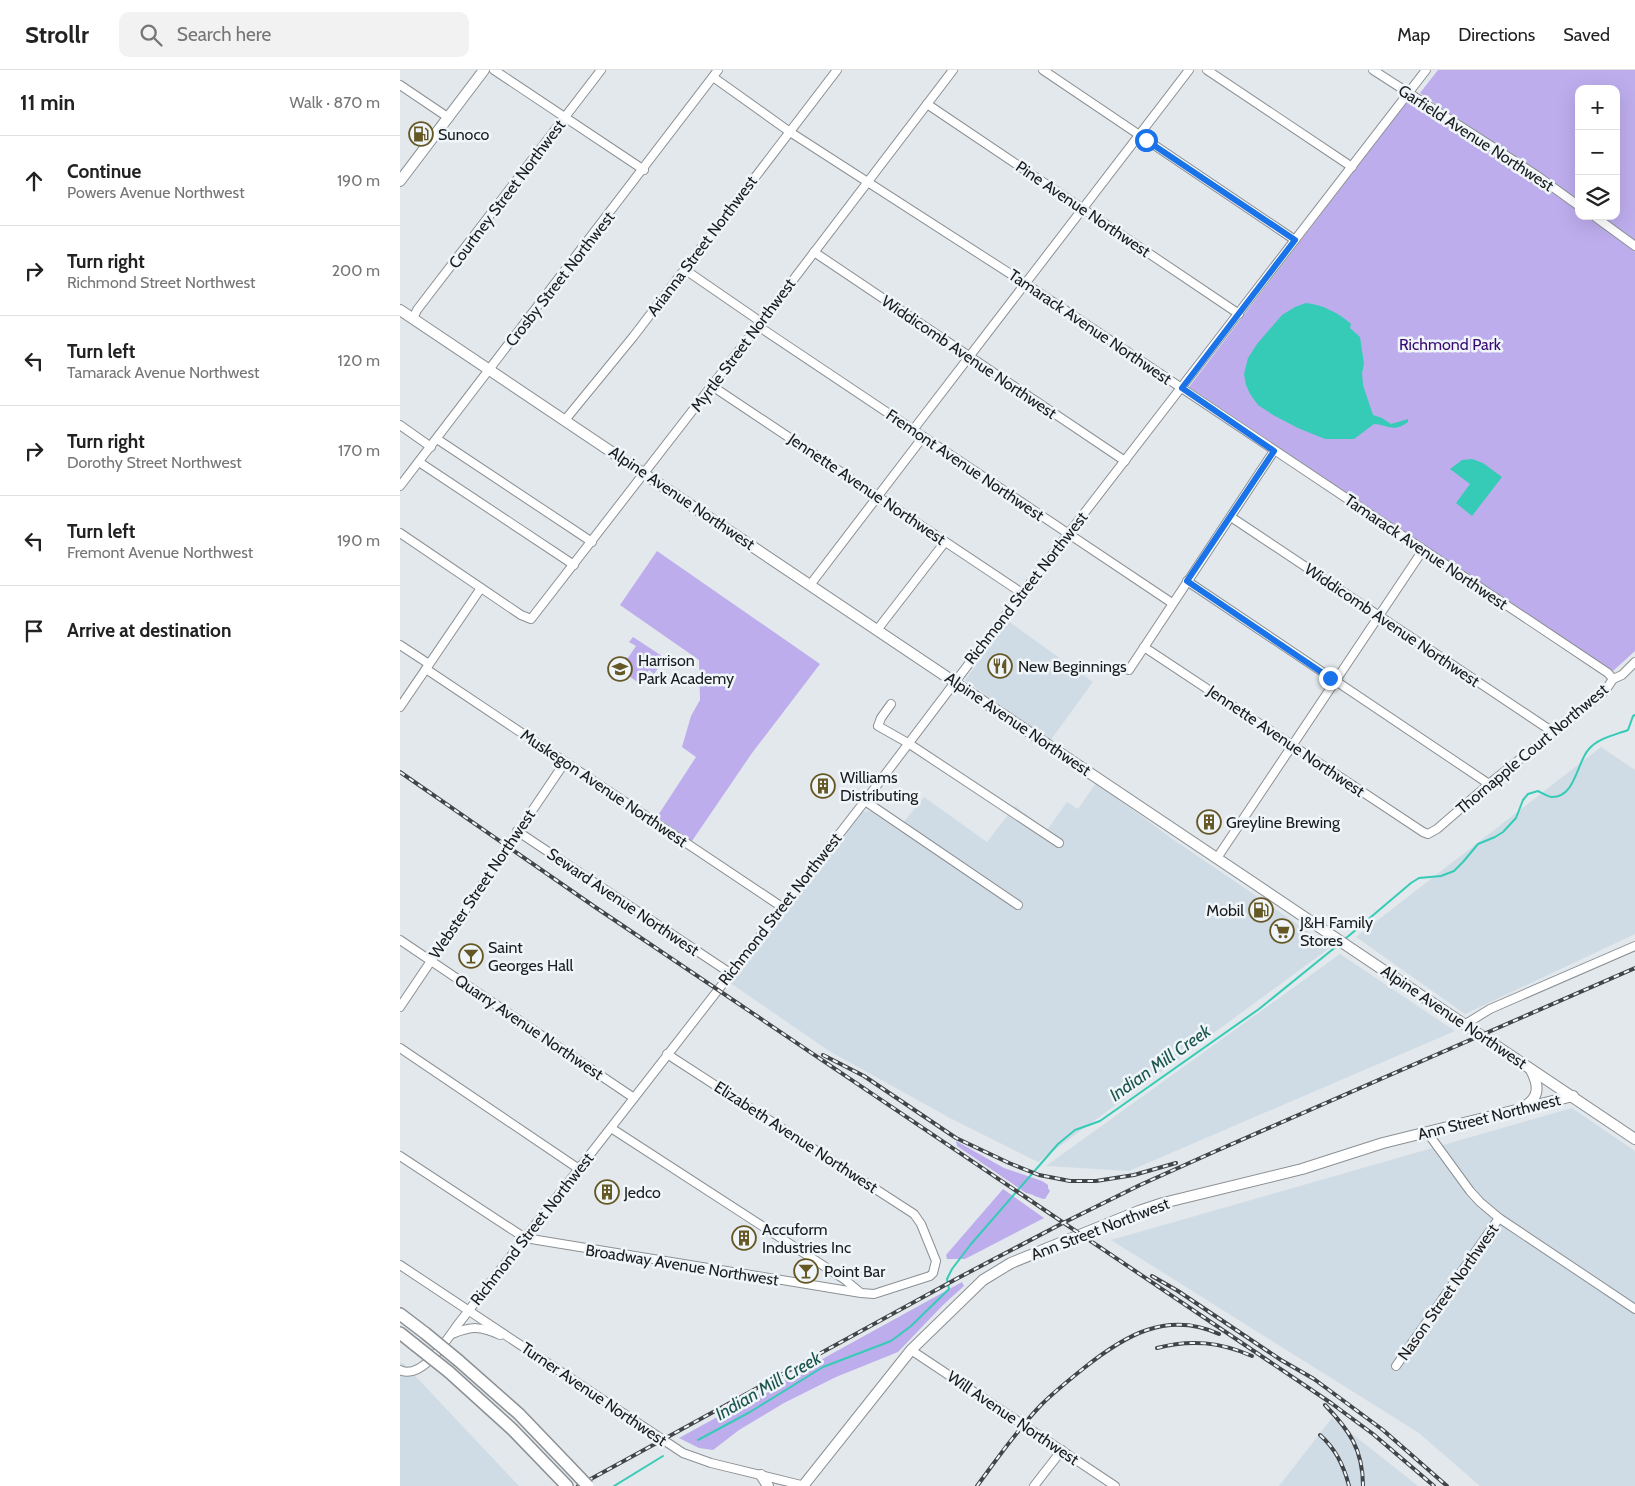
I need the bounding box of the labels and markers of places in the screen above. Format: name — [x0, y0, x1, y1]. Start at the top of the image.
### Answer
fuel station icon: Sunoco — [408, 121, 434, 147]
place label: Sunoco — [438, 125, 490, 144]
place label: Harrison Park Academy — [638, 651, 734, 688]
restaurant icon: New Beginnings — [987, 653, 1013, 679]
school or university icon: Harrison Park Academy — [607, 656, 633, 682]
place label: New Beginnings — [1018, 657, 1127, 676]
place label: Williams Distributing — [840, 768, 919, 805]
building icon: Williams Distributing — [810, 773, 836, 799]
building icon: Greyline Brewing — [1196, 809, 1222, 835]
place label: Greyline Brewing — [1226, 813, 1341, 832]
fuel station icon: Mobil — [1248, 897, 1274, 923]
place label: Mobil — [1206, 901, 1244, 920]
place label: J&H Family Stores — [1299, 913, 1373, 950]
supermarket icon: J&H Family Stores — [1269, 918, 1295, 944]
place label: Saint Georges Hall — [488, 938, 574, 975]
bar icon: Saint Georges Hall — [458, 943, 484, 969]
building icon: Jedco — [594, 1179, 620, 1205]
place label: Jedco — [623, 1183, 661, 1202]
place label: Accuform Industries Inc — [762, 1220, 851, 1257]
building icon: Accuform Industries Inc — [731, 1225, 757, 1251]
bar icon: Point Bar — [793, 1258, 819, 1284]
place label: Point Bar — [824, 1262, 886, 1281]

